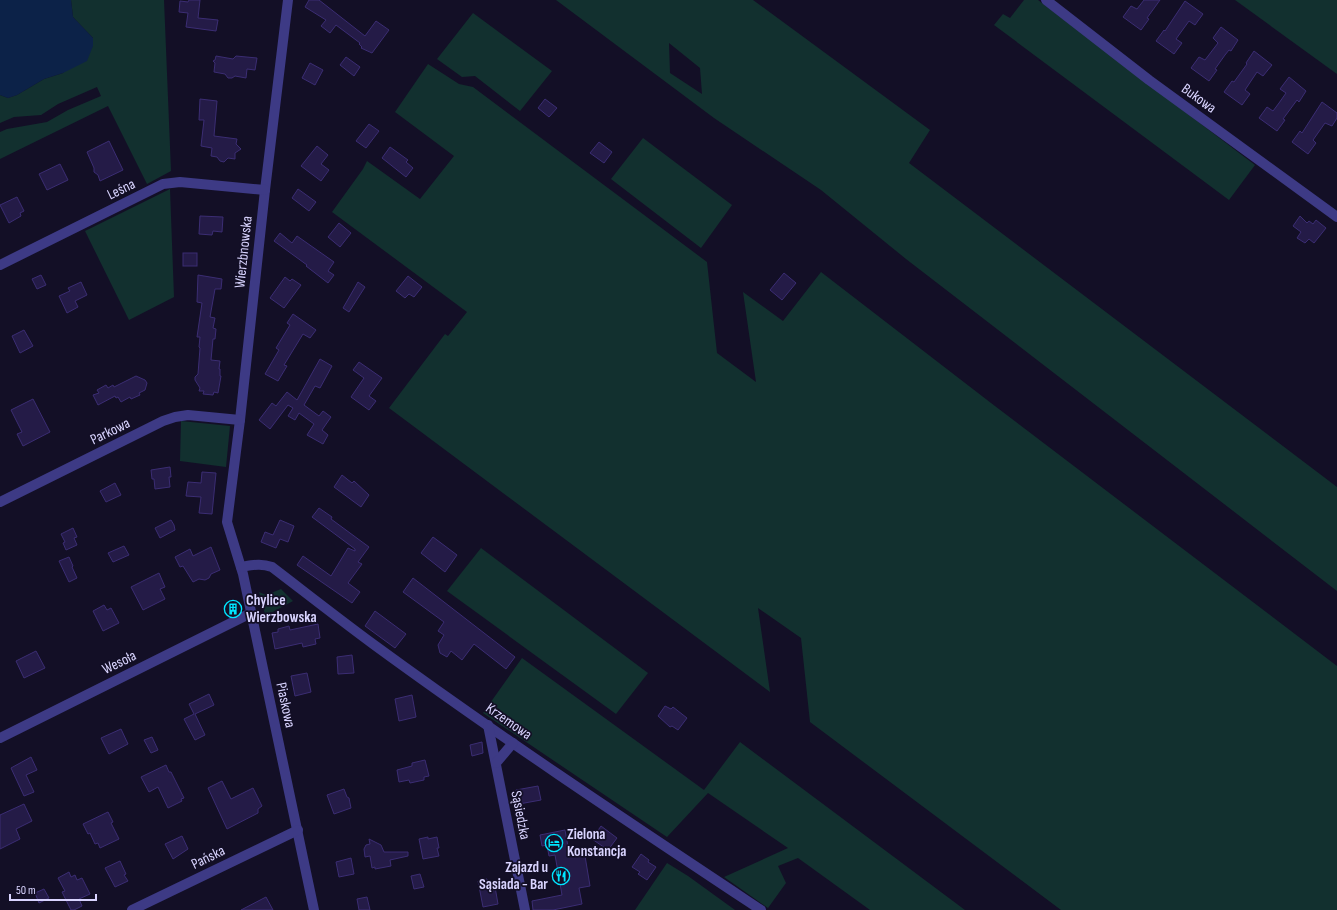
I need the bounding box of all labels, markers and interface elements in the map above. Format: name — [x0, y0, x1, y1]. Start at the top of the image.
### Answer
street label: Bukowa — [1178, 79, 1220, 118]
street label: Leśna — [104, 174, 139, 204]
street label: Wierzbnowska — [230, 215, 257, 289]
street label: Parkowa — [87, 414, 133, 449]
place label: Chylice Wierzbowska — [246, 591, 317, 627]
building icon: Chylice Wierzbowska — [223, 599, 243, 619]
street label: Wesoła — [99, 646, 140, 679]
street label: Piaskowa — [271, 681, 300, 730]
street label: Krzemowa — [482, 699, 536, 744]
street label: Sąsiedzka — [506, 789, 535, 841]
place label: Zielona Konstancja — [567, 825, 626, 861]
hotel icon: Zielona Konstancja — [544, 833, 564, 853]
street label: Pańska — [188, 841, 228, 874]
place label: Zajazd u Sąsiada - Bar — [479, 858, 548, 894]
restaurant icon: Zajazd u Sąsiada - Bar — [551, 866, 571, 886]
scale bar — [10, 876, 96, 902]
text: 50 m — [16, 883, 36, 898]

